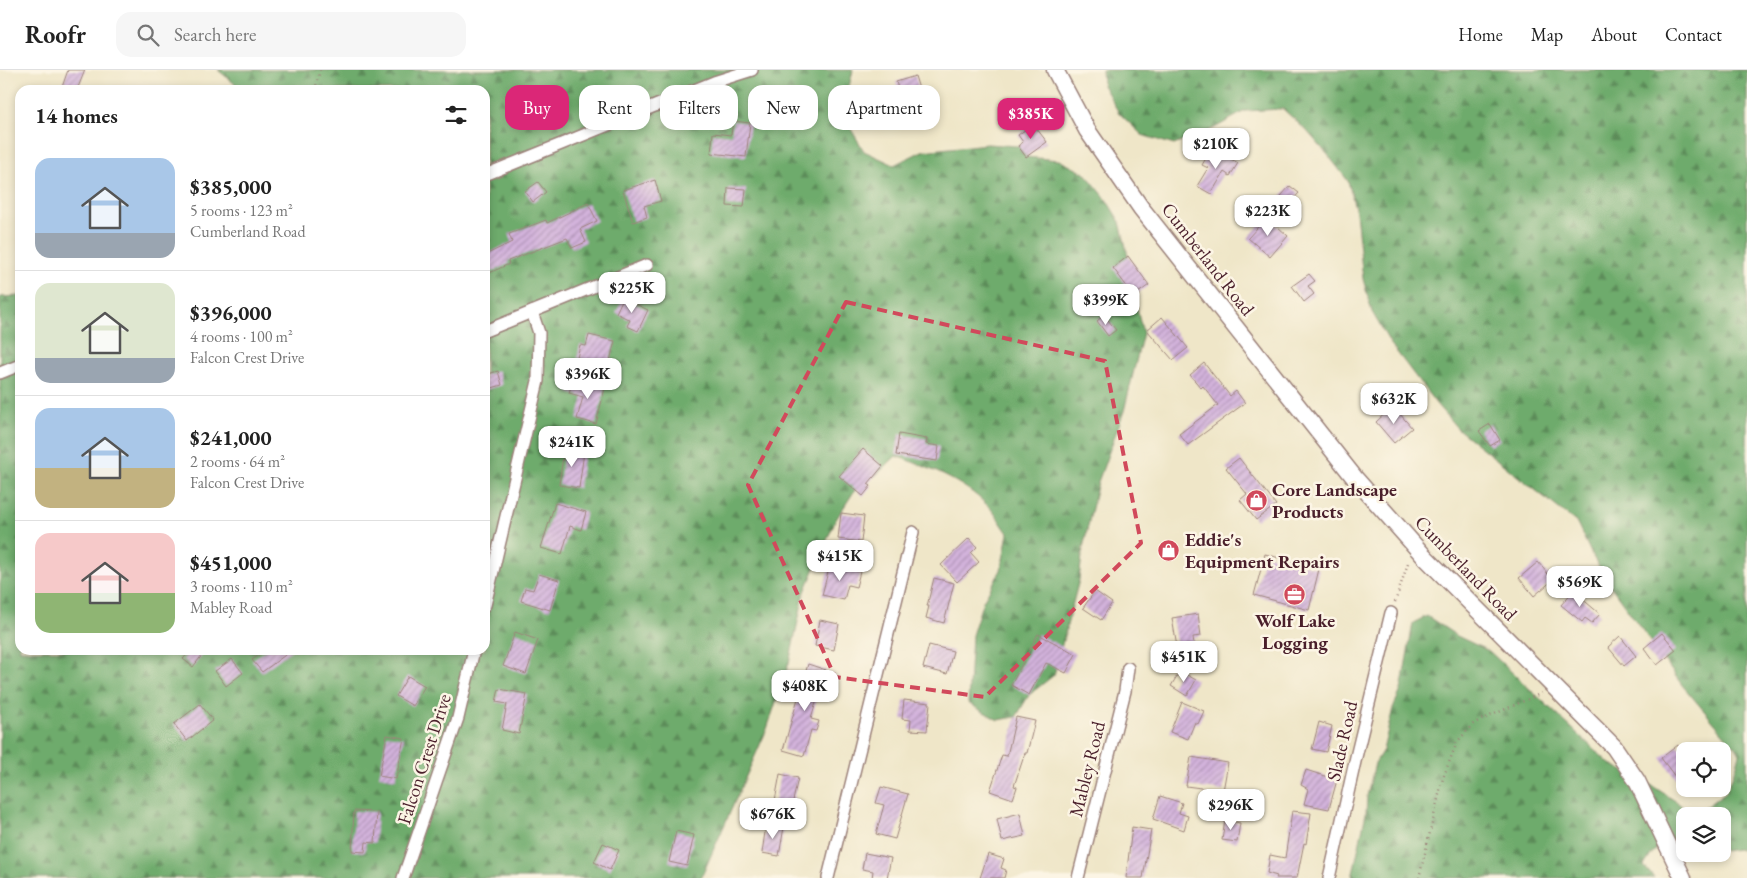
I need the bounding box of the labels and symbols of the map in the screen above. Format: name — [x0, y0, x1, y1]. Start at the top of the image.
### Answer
pin: $385K — [996, 98, 1066, 140]
pin: $210K — [1181, 128, 1251, 170]
pin: $223K — [1233, 194, 1303, 237]
street label: Cumberland Road — [1156, 197, 1260, 321]
pin: $225K — [597, 272, 667, 314]
pin: $399K — [1071, 284, 1141, 326]
pin: $396K — [553, 358, 623, 400]
pin: $632K — [1359, 382, 1429, 425]
pin: $241K — [537, 426, 607, 468]
place label: Core Landscape Products — [1272, 477, 1397, 524]
shop icon: Core Landscape Products — [1244, 488, 1268, 512]
street label: Cumberland Road — [1409, 510, 1523, 626]
place label: Eddie's Equipment Repairs — [1185, 527, 1339, 574]
shop icon: Eddie's Equipment Repairs — [1157, 538, 1181, 562]
pin: $415K — [805, 540, 875, 582]
pin: $569K — [1545, 566, 1615, 608]
office icon: Wolf Lake Logging — [1283, 582, 1307, 606]
place label: Wolf Lake Logging — [1255, 608, 1335, 655]
pin: $451K — [1149, 640, 1219, 683]
pin: $408K — [770, 670, 840, 712]
street label: Falcon Crest Drive — [391, 691, 457, 827]
street label: Slade Road — [1321, 698, 1363, 784]
street label: Mabley Road — [1063, 718, 1111, 819]
pin: $296K — [1196, 788, 1266, 831]
pin: $676K — [738, 798, 808, 840]

